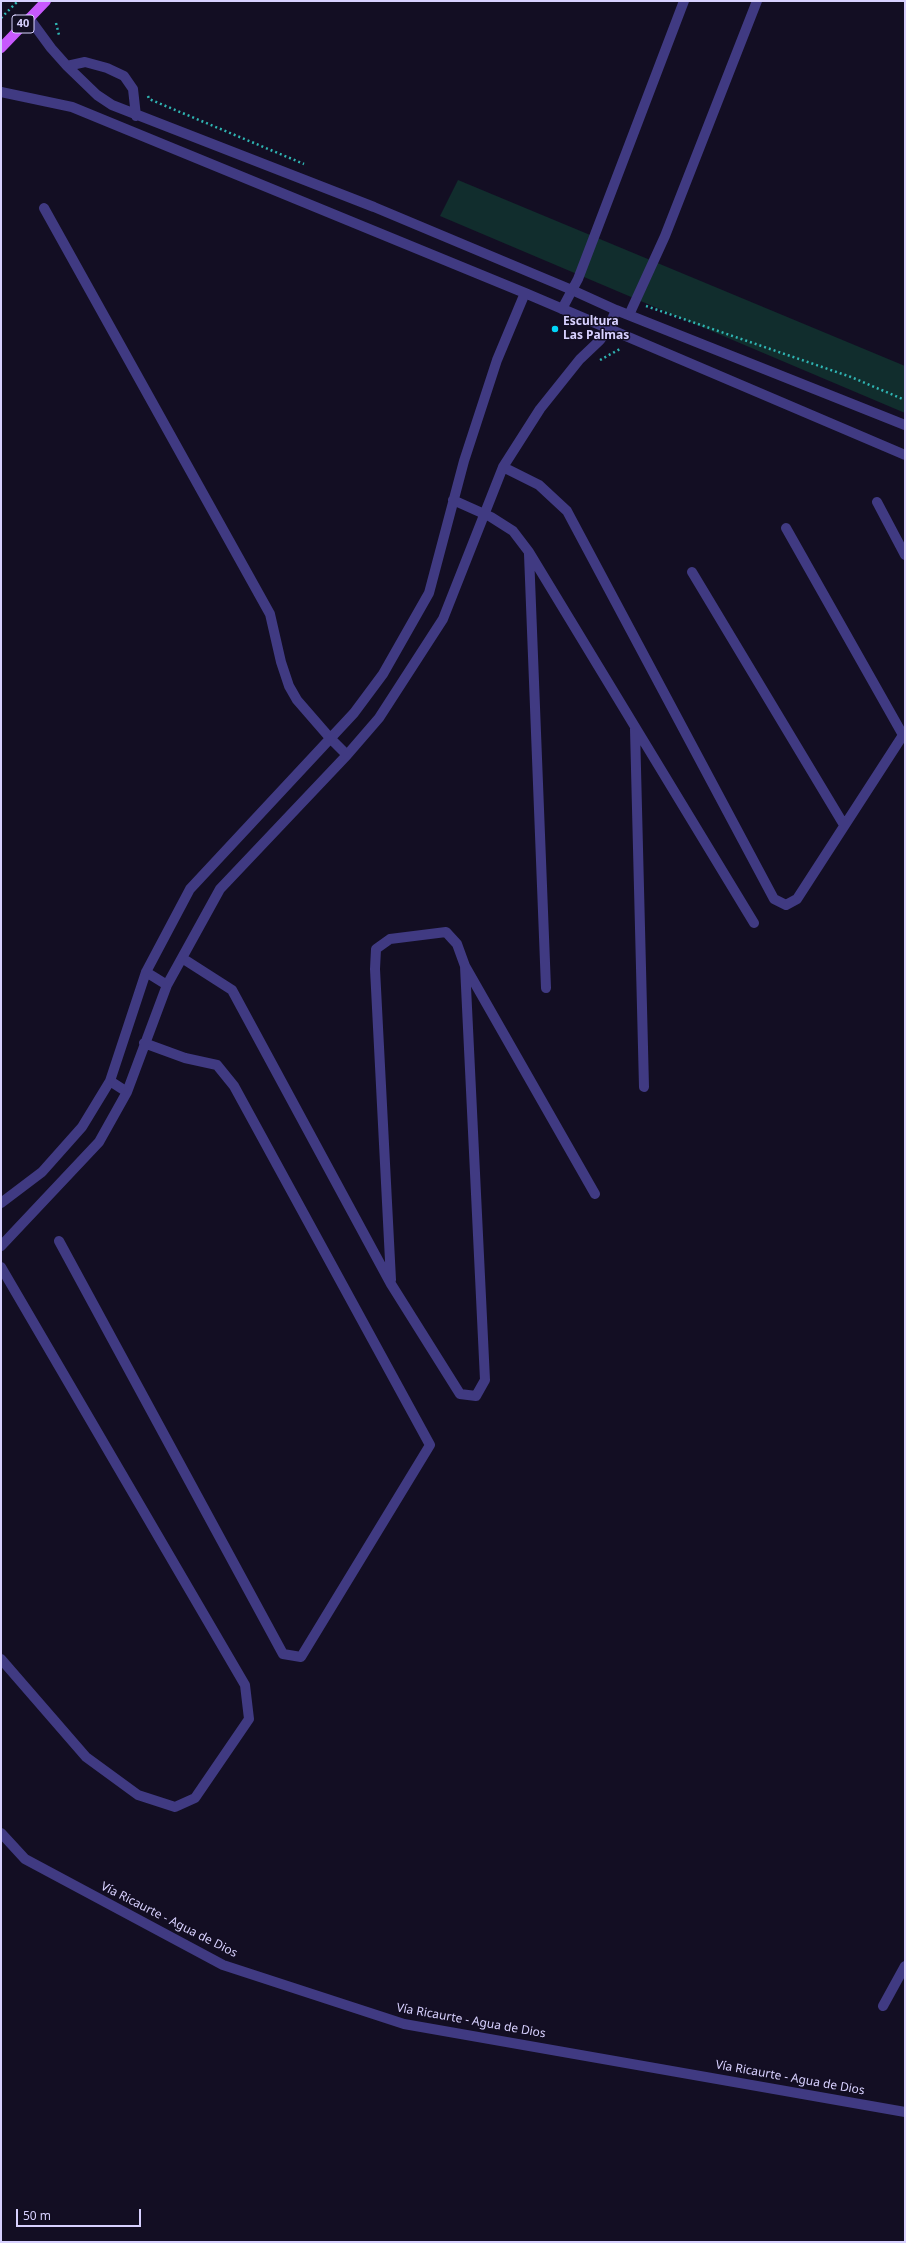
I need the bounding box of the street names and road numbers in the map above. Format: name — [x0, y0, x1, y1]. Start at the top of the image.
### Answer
road number: 40 — [12, 15, 34, 33]
street label: Vía Ricaurte - Agua de Dios — [98, 1879, 240, 1961]
street label: Vía Ricaurte - Agua de Dios — [395, 2001, 547, 2041]
street label: Vía Ricaurte - Agua de Dios — [714, 2058, 866, 2098]

